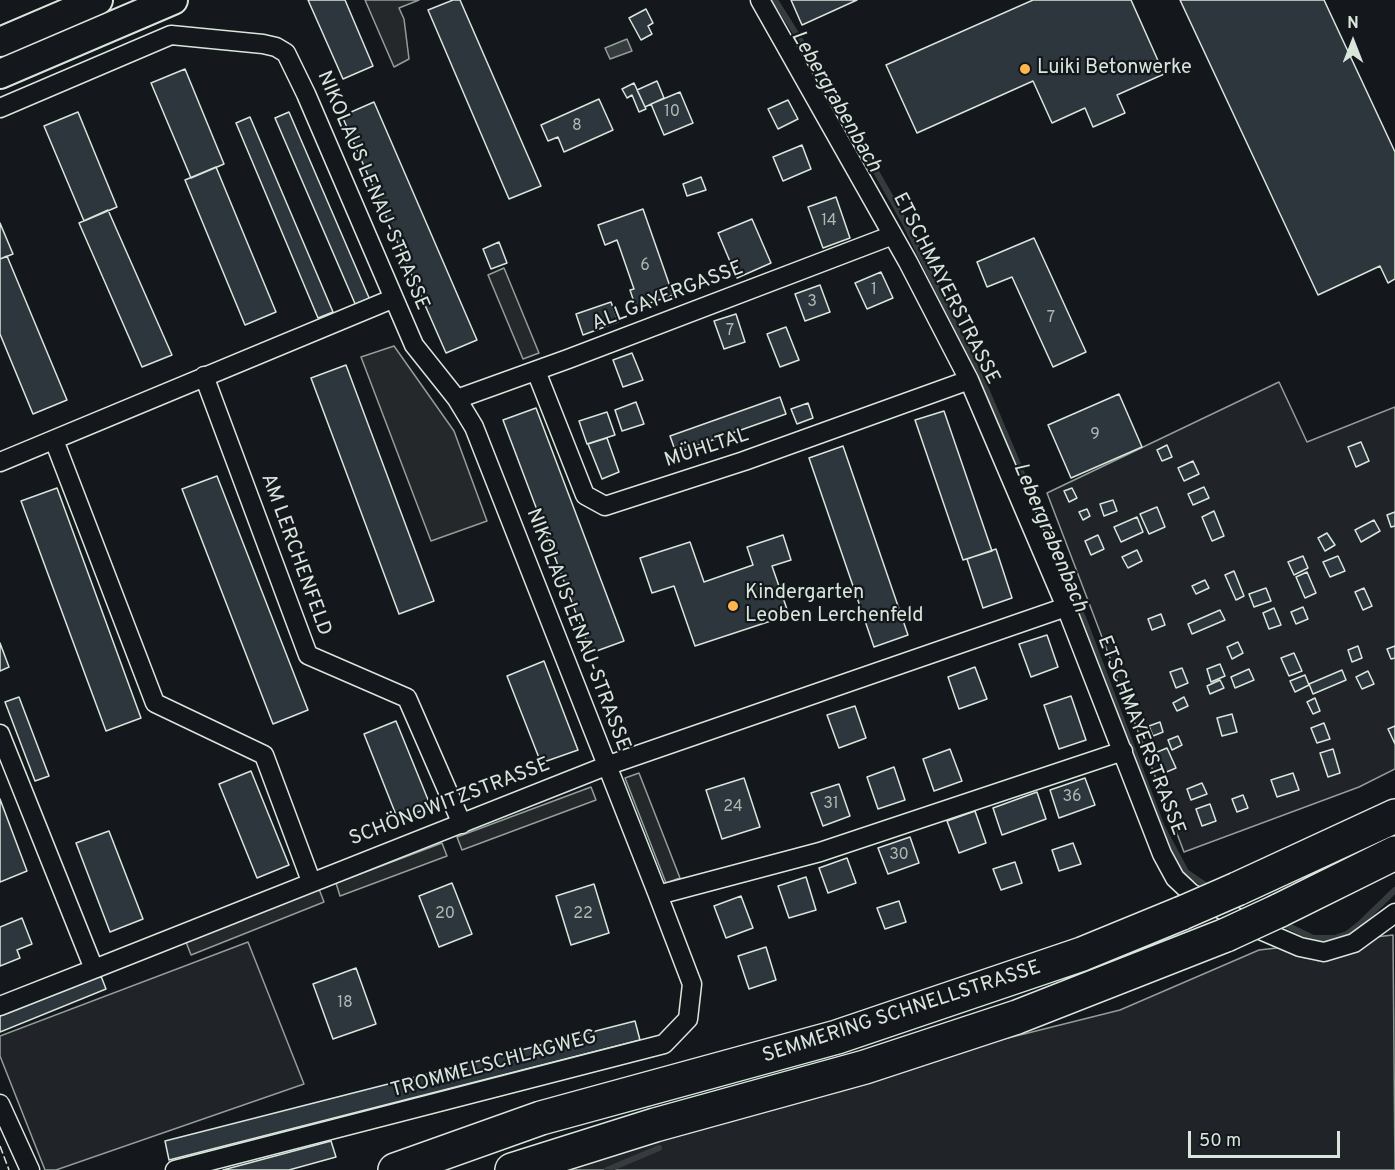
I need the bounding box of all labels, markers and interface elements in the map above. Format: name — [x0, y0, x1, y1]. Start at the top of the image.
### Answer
north arrow — [1323, 12, 1383, 72]
text: N — [1347, 14, 1359, 34]
water label: Lebergrabenbach — [784, 27, 886, 177]
place label: Luiki Betonwerke — [1037, 57, 1192, 81]
marker: Luiki Betonwerke — [1018, 62, 1032, 76]
street label: NIKOLAUS LENAU-STRASSE — [311, 68, 433, 314]
house number: 10 — [664, 103, 680, 123]
house number: 8 — [572, 117, 582, 137]
street label: ETSCHMAYERSTRASSE — [886, 189, 1004, 389]
house number: 14 — [821, 212, 837, 232]
street label: ALLGAYERGASSE — [589, 257, 747, 337]
house number: 6 — [640, 257, 650, 277]
house number: 1 — [871, 281, 877, 301]
house number: 3 — [807, 293, 817, 313]
house number: 7 — [1047, 309, 1055, 329]
house number: 7 — [726, 322, 734, 342]
street label: MÜHLTAL — [662, 424, 752, 474]
house number: 9 — [1090, 426, 1100, 446]
water label: Lebergrabenbach — [1006, 460, 1092, 616]
street label: AM LERCHENFELD — [255, 471, 335, 639]
street label: NIKOLAUS LENAU-STRASSE — [520, 505, 634, 755]
place label: Kindergarten Leoben Lerchenfeld — [745, 582, 924, 629]
marker: Kindergarten Leoben Lerchenfeld — [726, 599, 740, 613]
street label: ETSCHMAYERSTRASSE — [1091, 633, 1189, 839]
street label: SCHÖNOWITZSTRASSE — [346, 754, 554, 852]
house number: 36 — [1062, 788, 1082, 808]
house number: 31 — [823, 795, 839, 815]
house number: 24 — [723, 798, 743, 818]
house number: 30 — [889, 846, 909, 866]
house number: 20 — [435, 905, 455, 925]
house number: 22 — [573, 905, 593, 925]
street label: SEMMERING SCHNELLSTRASSE — [760, 957, 1044, 1069]
house number: 18 — [337, 994, 353, 1014]
street label: TROMMELSCHLAGWEG — [388, 1026, 600, 1104]
scale bar — [1191, 1119, 1342, 1157]
text: 50 m — [1199, 1130, 1241, 1153]

